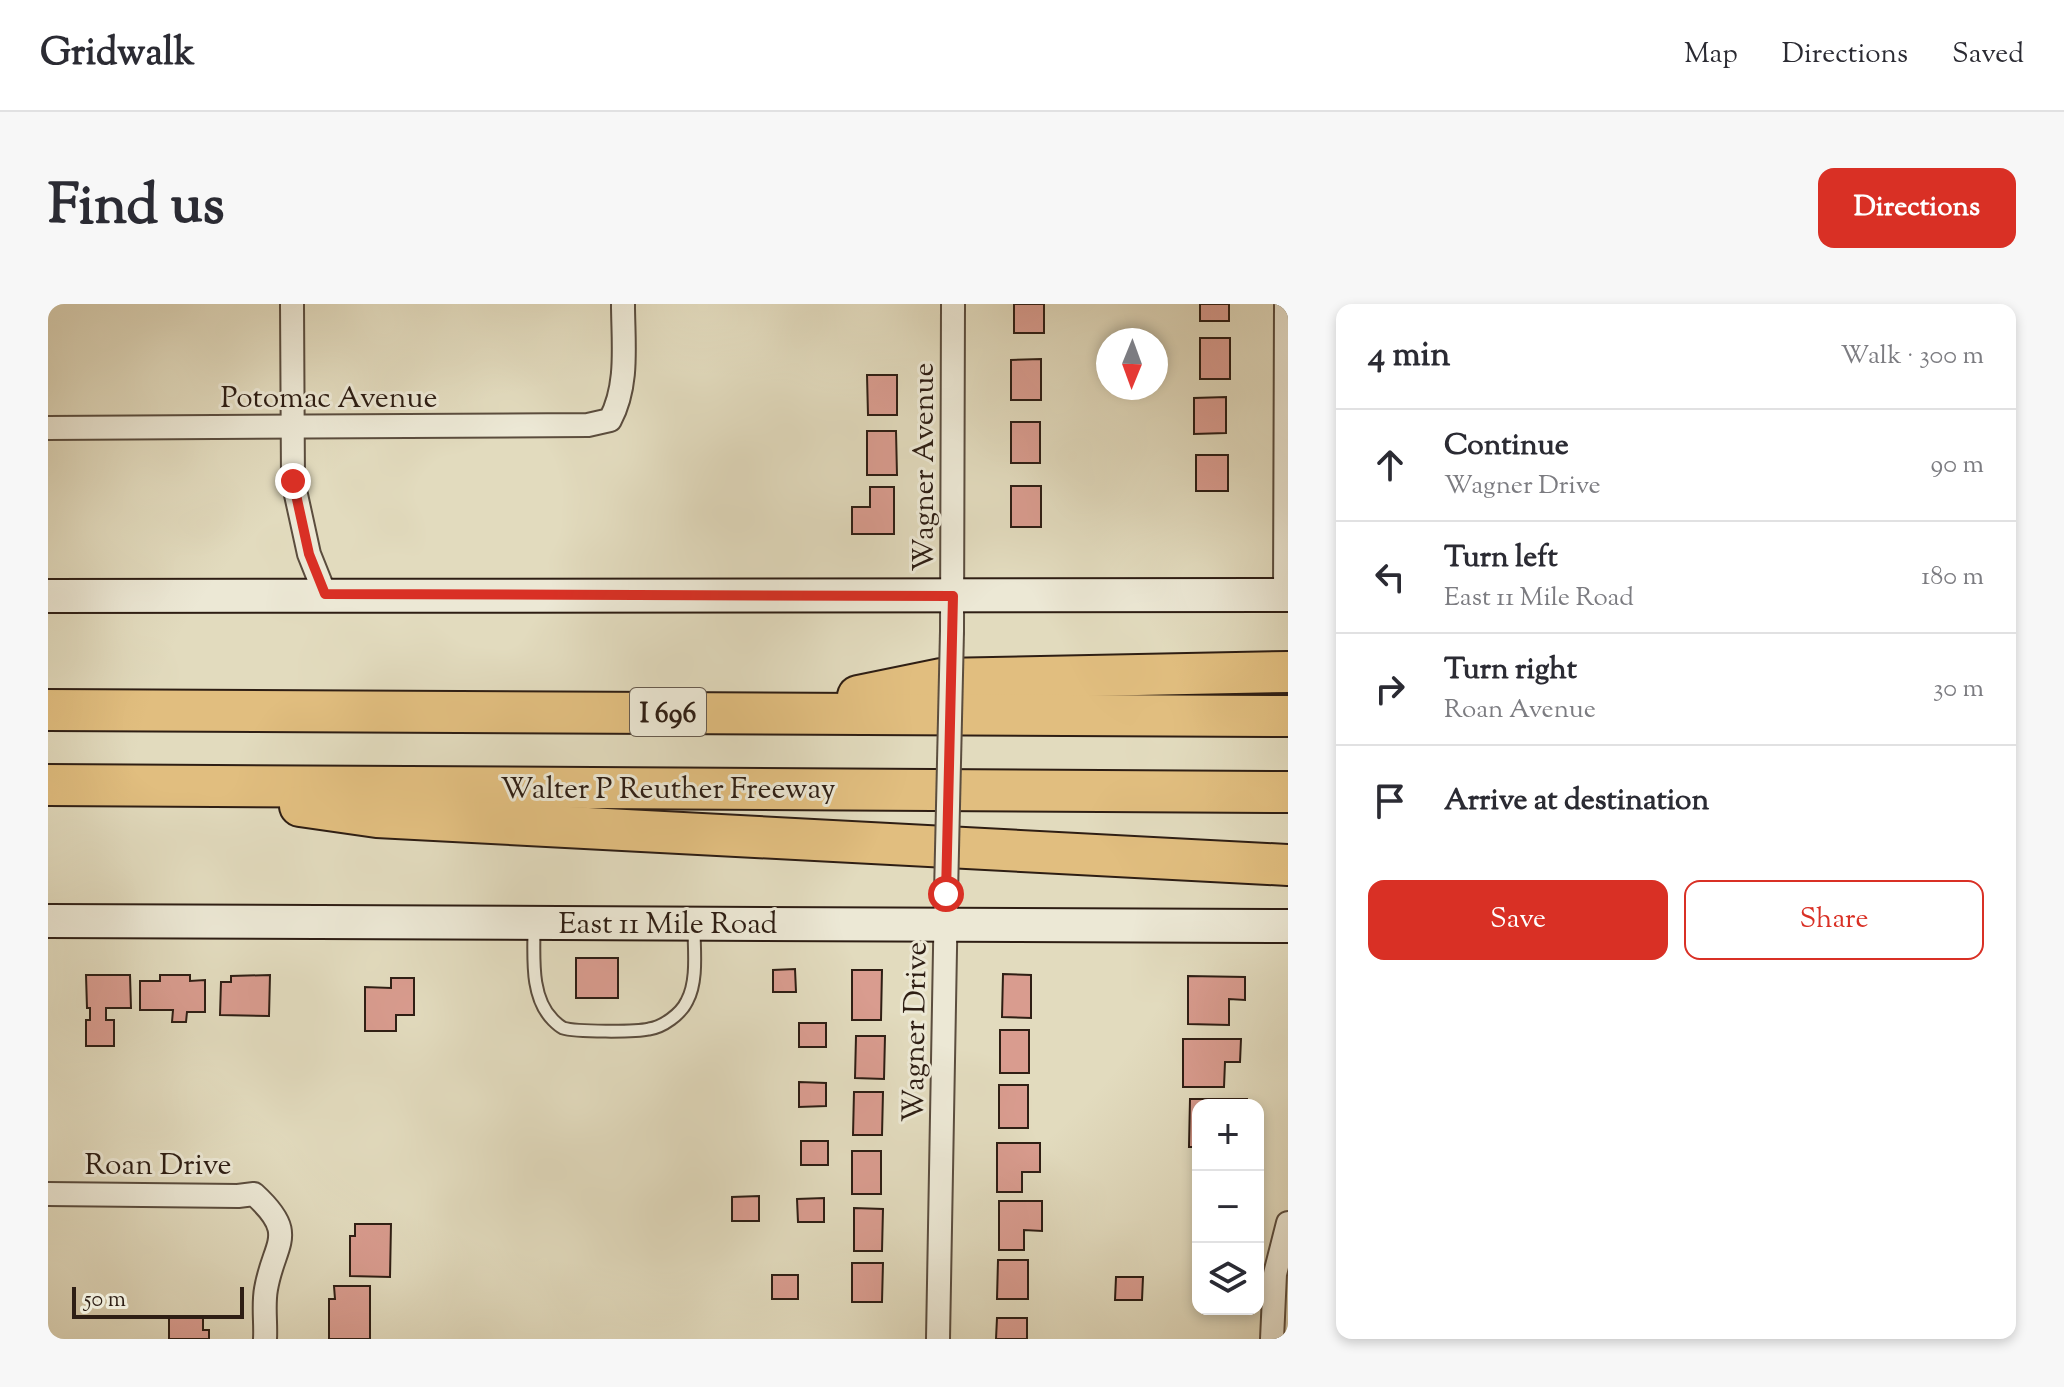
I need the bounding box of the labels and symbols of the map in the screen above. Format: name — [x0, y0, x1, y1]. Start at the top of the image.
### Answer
north arrow — [1096, 328, 1168, 400]
street label: Wagner Avenue — [904, 363, 947, 571]
street label: Potomac Avenue — [221, 378, 437, 421]
route end — [275, 463, 311, 499]
road number: I 696 — [630, 688, 706, 736]
street label: Walter P Reuther Freeway — [500, 769, 836, 812]
route start — [928, 876, 964, 912]
street label: East 11 Mile Road — [558, 904, 778, 947]
street label: Wagner Drive — [893, 941, 940, 1123]
street label: Roan Drive — [84, 1145, 232, 1188]
scale bar — [72, 1283, 244, 1319]

